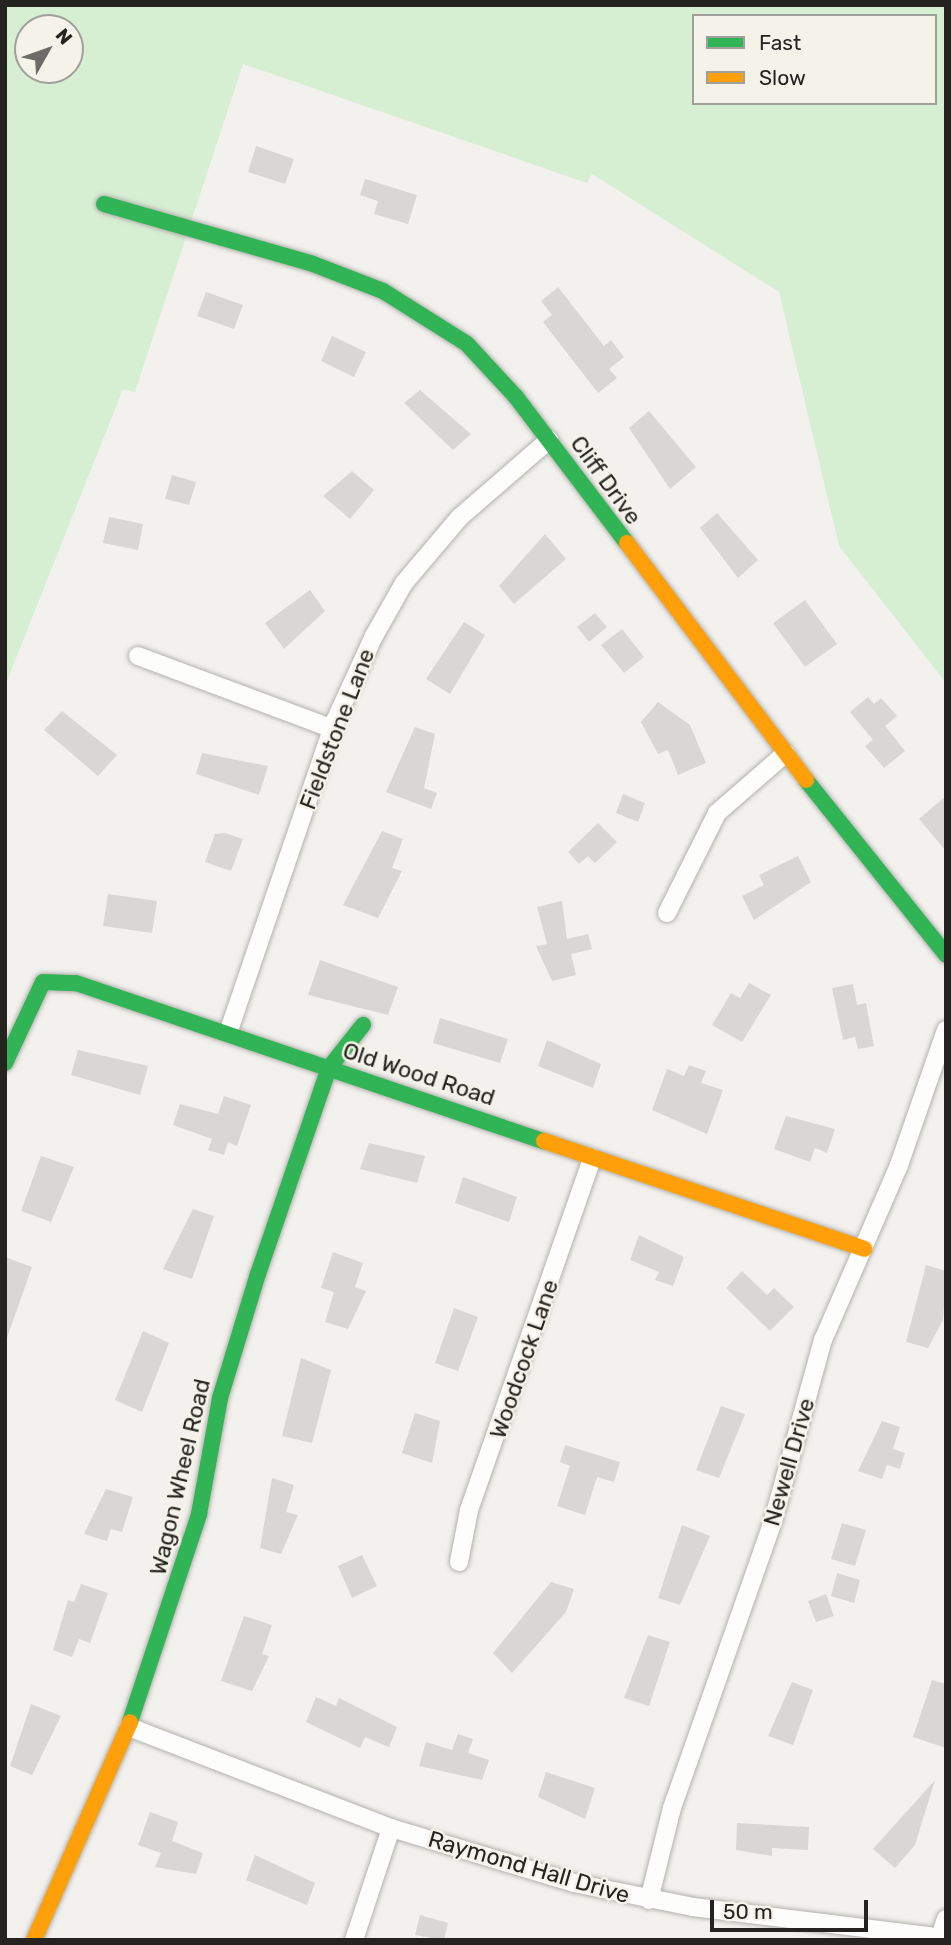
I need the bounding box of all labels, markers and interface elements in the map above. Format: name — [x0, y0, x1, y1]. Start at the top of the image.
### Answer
north arrow — [14, 14, 84, 84]
legend — [692, 14, 937, 105]
text: N — [51, 24, 77, 49]
text: Fast — [759, 30, 801, 55]
text: Slow — [759, 65, 806, 90]
street label: Cliff Drive — [564, 430, 648, 530]
street label: Fieldstone Lane — [294, 645, 380, 813]
street label: Old Wood Road — [339, 1036, 499, 1112]
street label: Woodcock Lane — [484, 1276, 564, 1442]
street label: Wagon Wheel Road — [144, 1376, 216, 1578]
street label: Newell Drive — [758, 1395, 820, 1529]
street label: Raymond Hall Drive — [425, 1825, 633, 1909]
scale bar — [713, 1885, 870, 1929]
text: 50 m — [723, 1899, 773, 1924]

